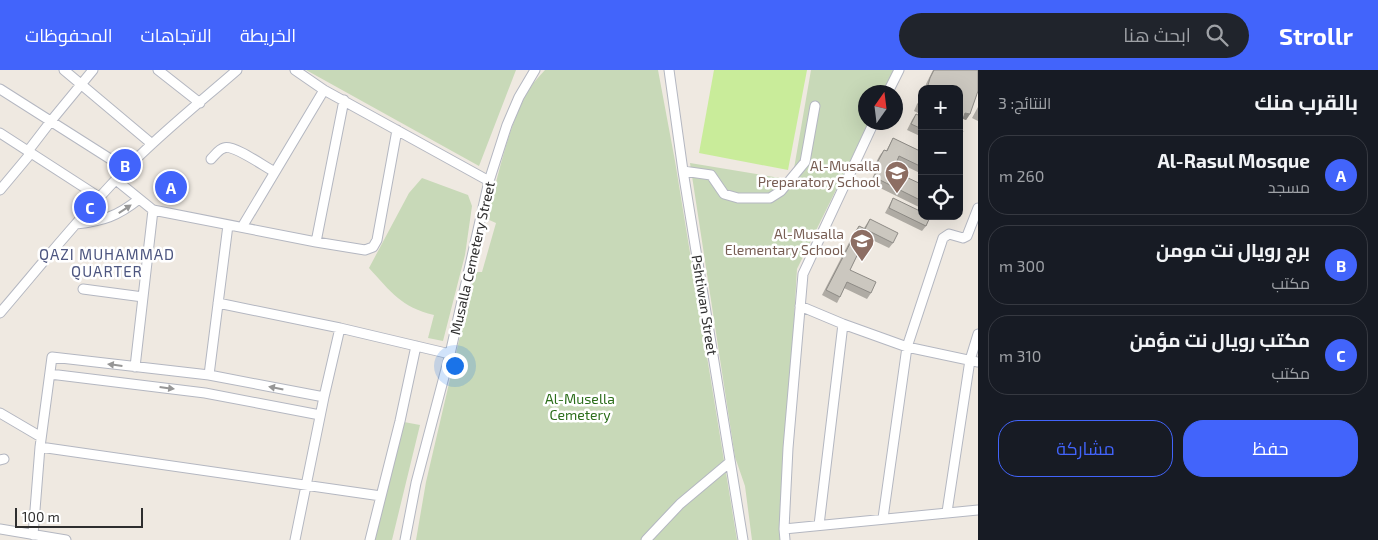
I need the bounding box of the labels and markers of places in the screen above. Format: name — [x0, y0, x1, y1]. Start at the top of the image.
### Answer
pin: B — [109, 146, 141, 184]
place label: Al-Musalla Preparatory School — [758, 157, 881, 190]
school or university icon: Al-Musalla Preparatory School — [884, 160, 910, 194]
pin: A — [155, 168, 187, 206]
pin: C — [74, 188, 106, 226]
place label: Al-Musalla Elementary School — [725, 225, 845, 258]
school or university icon: Al-Musalla Elementary School — [849, 228, 875, 262]

